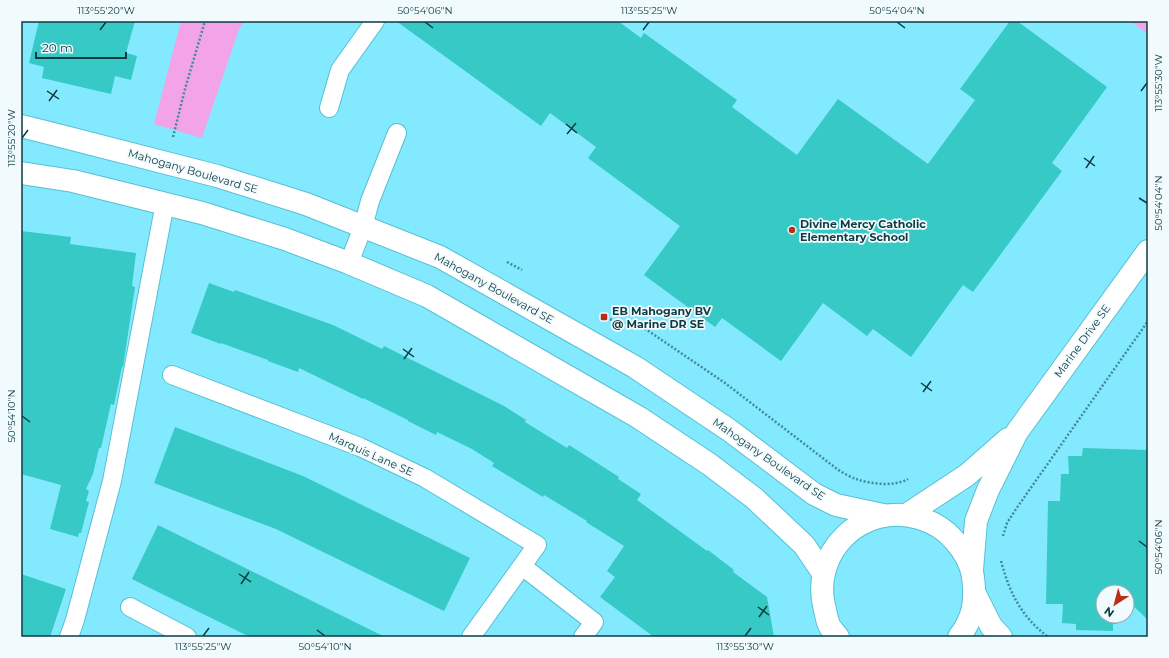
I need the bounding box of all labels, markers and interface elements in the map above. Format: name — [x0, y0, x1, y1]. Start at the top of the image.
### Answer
text: 113°55'20"W — [77, 4, 135, 17]
text: 50°54'06"N — [397, 4, 453, 17]
text: 113°55'25"W — [621, 4, 677, 17]
text: 50°54'04"N — [869, 4, 925, 17]
scale bar — [36, 34, 126, 60]
text: 20 m — [42, 40, 73, 55]
text: 113°55'30"W — [1152, 54, 1165, 112]
text: 113°55'20"W — [5, 109, 18, 167]
street label: Mahogany Boulevard SE — [126, 146, 260, 196]
text: 50°54'04"N — [1152, 175, 1165, 231]
place label: Divine Mercy Catholic Elementary School — [800, 217, 926, 244]
marker: Divine Mercy Catholic Elementary School — [787, 225, 797, 235]
street label: Mahogany Boulevard SE — [432, 249, 556, 327]
street label: Marine Drive SE — [1051, 302, 1113, 380]
place label: EB Mahogany BV @ Marine DR SE — [612, 304, 712, 331]
marker: EB Mahogany BV @ Marine DR SE — [599, 312, 609, 322]
text: 50°54'10"N — [5, 389, 18, 443]
street label: Mahogany Boulevard SE — [710, 415, 828, 503]
street label: Marquis Lane SE — [326, 429, 416, 479]
text: 50°54'06"N — [1152, 519, 1165, 575]
north arrow — [1095, 584, 1135, 624]
text: N — [1101, 604, 1117, 620]
text: 113°55'25"W — [175, 640, 231, 653]
text: 50°54'10"N — [298, 640, 352, 653]
text: 113°55'30"W — [716, 640, 774, 653]

